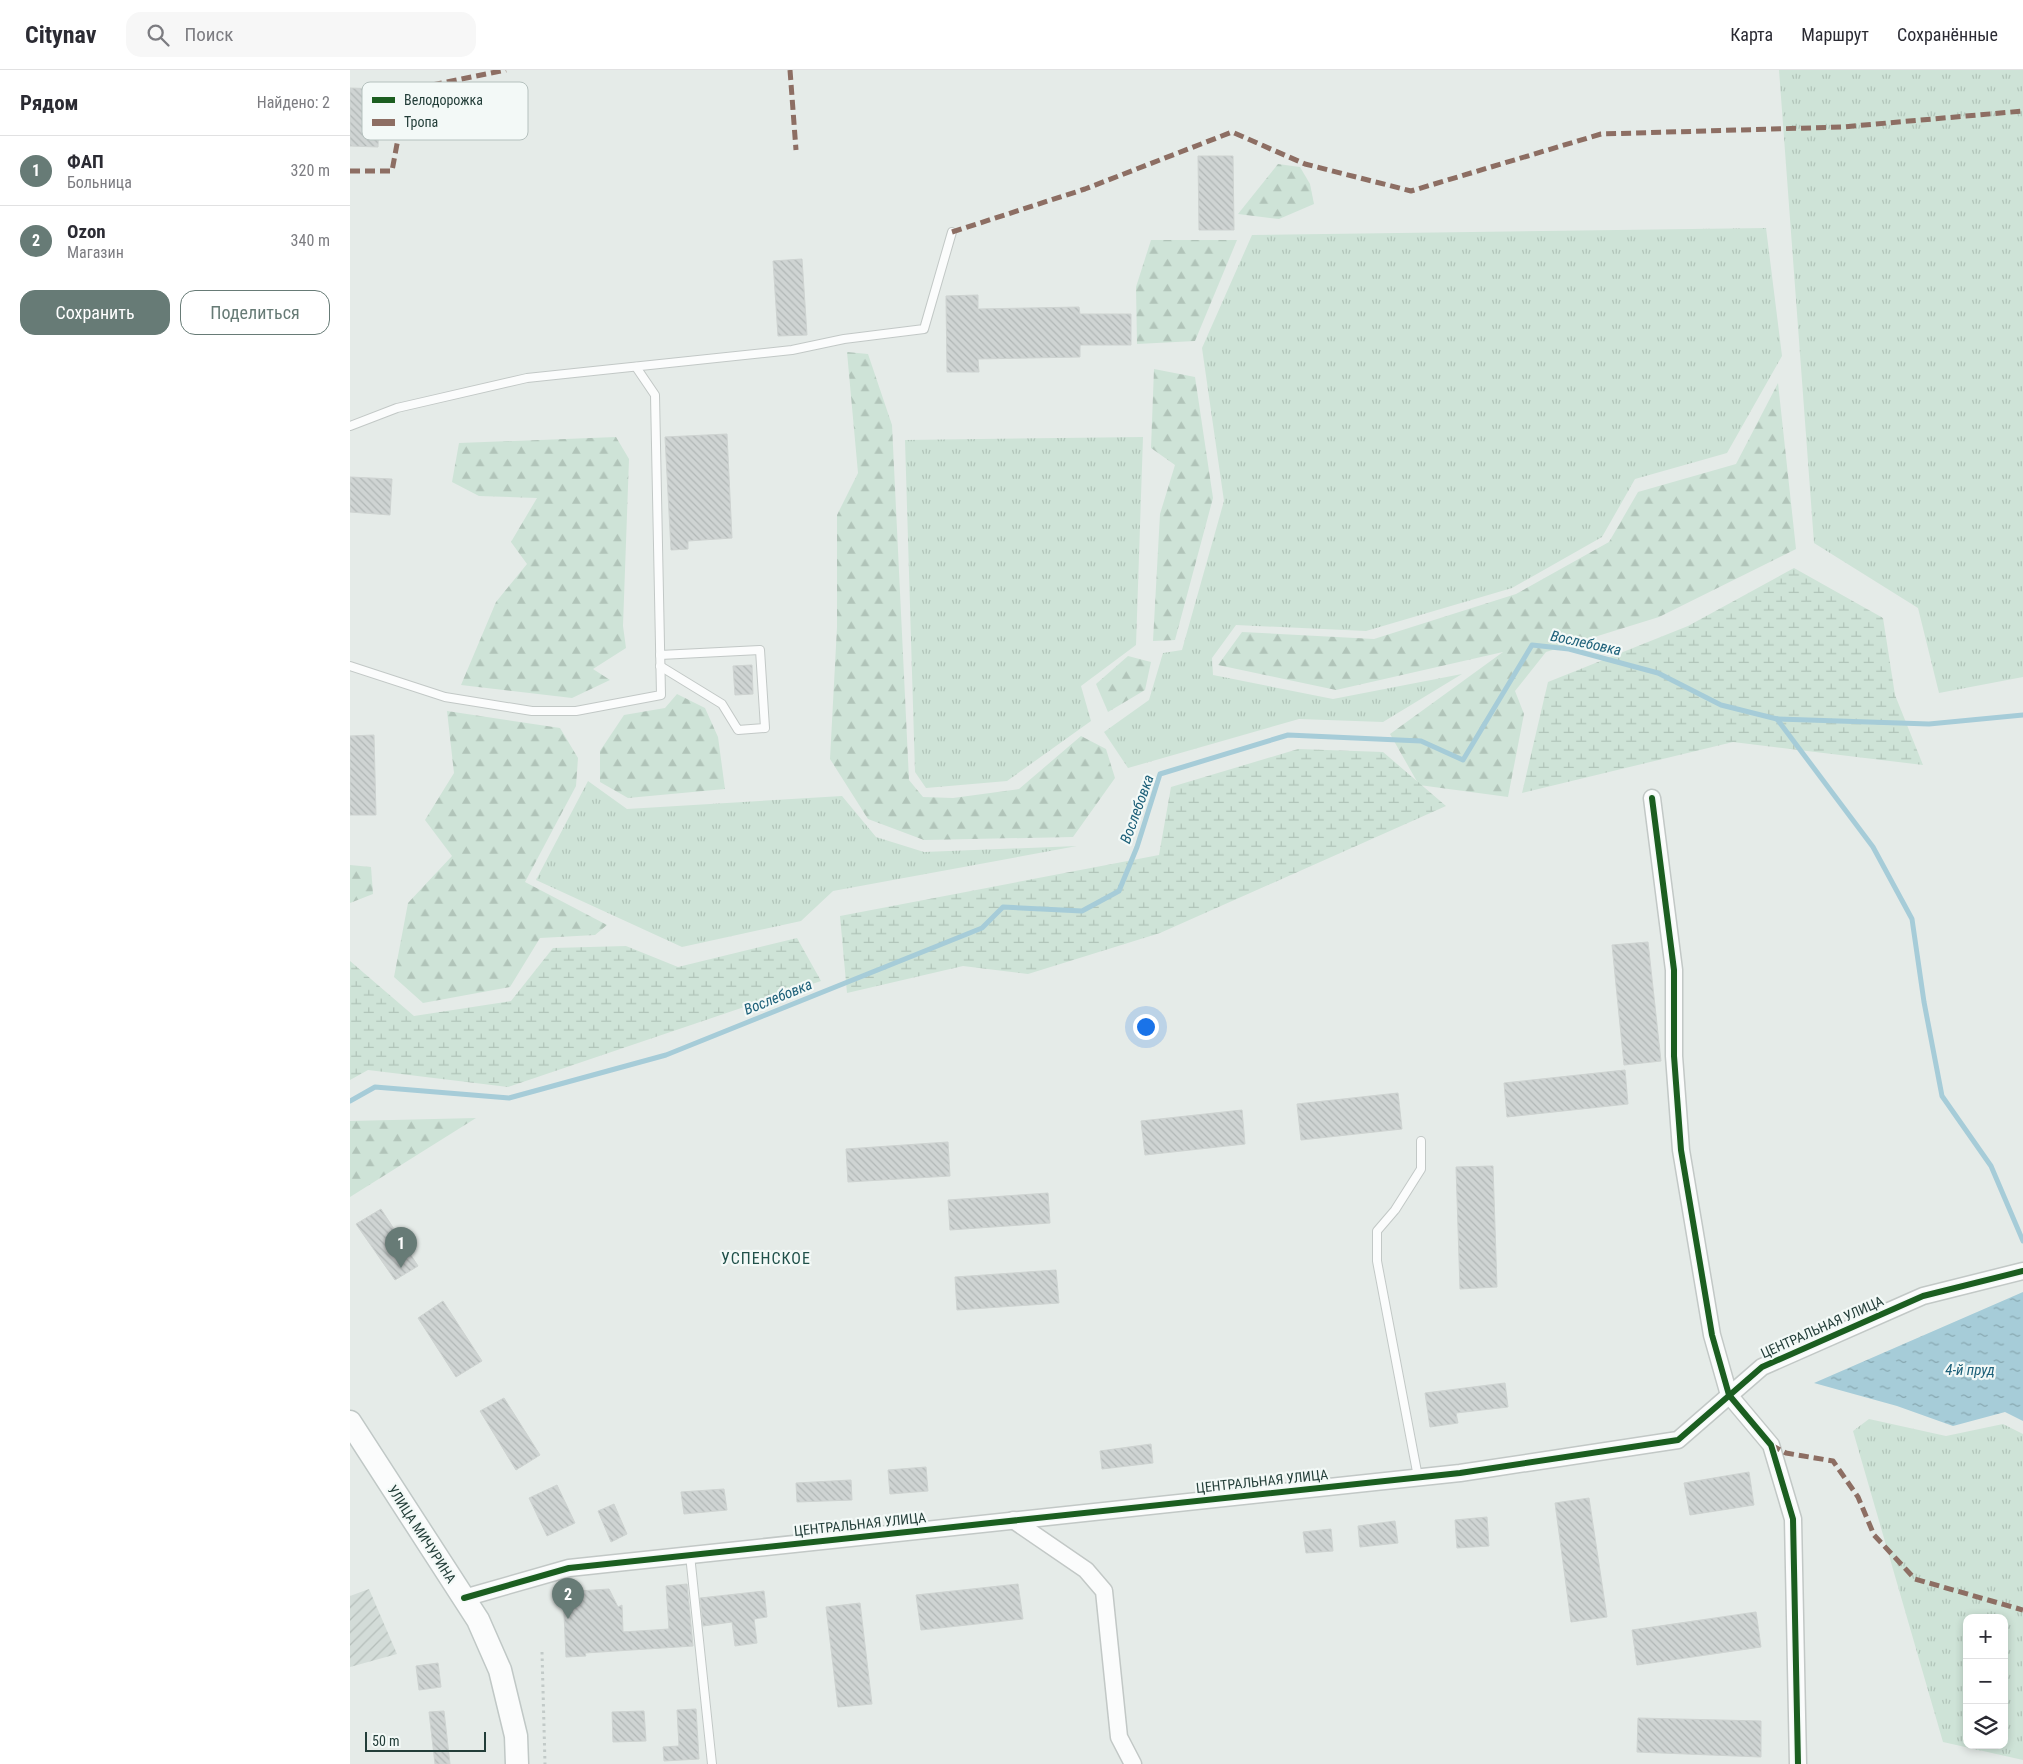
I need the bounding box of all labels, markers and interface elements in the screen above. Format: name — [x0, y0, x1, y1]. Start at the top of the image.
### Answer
search box — [126, 12, 476, 57]
text: Citynav — [25, 21, 96, 49]
icon: search — [144, 21, 172, 49]
text: Поиск — [184, 23, 233, 46]
text: Карта — [1730, 24, 1773, 45]
text: Маршрут — [1801, 24, 1869, 45]
text: Сохранённые — [1897, 24, 1998, 45]
legend — [362, 82, 528, 140]
text: Рядом — [20, 91, 79, 115]
text: Велодорожка — [404, 92, 483, 108]
text: Найдено: 2 — [257, 93, 330, 112]
text: Тропа — [404, 114, 438, 130]
text: ФАП — [67, 150, 104, 173]
text: 1 — [32, 161, 40, 180]
text: 320 m — [291, 161, 330, 180]
text: Больница — [67, 173, 132, 192]
text: Ozon — [67, 220, 106, 243]
text: 2 — [32, 231, 40, 250]
text: 340 m — [291, 231, 330, 250]
text: Магазин — [67, 243, 124, 262]
button: Сохранить — [20, 290, 170, 335]
button: Поделиться — [180, 290, 330, 335]
water label: Вослебовка — [1549, 627, 1623, 659]
water label: Вослебовка — [1116, 772, 1158, 846]
water label: Вослебовка — [741, 975, 815, 1019]
your location — [1133, 1014, 1159, 1040]
pin: 1 — [385, 1227, 417, 1268]
district label: УСПЕНСКОЕ — [721, 1249, 811, 1268]
street label: ЦЕНТРАЛЬНАЯ УЛИЦА — [1758, 1293, 1886, 1361]
water label: 4-й пруд — [1945, 1361, 1995, 1379]
street label: ЦЕНТРАЛЬНАЯ УЛИЦА — [1195, 1466, 1329, 1496]
street label: УЛИЦА МИЧУРИНА — [384, 1482, 460, 1586]
street label: ЦЕНТРАЛЬНАЯ УЛИЦА — [793, 1509, 927, 1539]
pin: 2 — [552, 1578, 584, 1619]
map controls — [1963, 1614, 2008, 1749]
button: + — [1963, 1614, 2008, 1659]
button: − — [1963, 1659, 2008, 1704]
button: layers — [1963, 1704, 2008, 1749]
scale bar — [365, 1729, 486, 1752]
text: 50 m — [372, 1733, 400, 1749]

